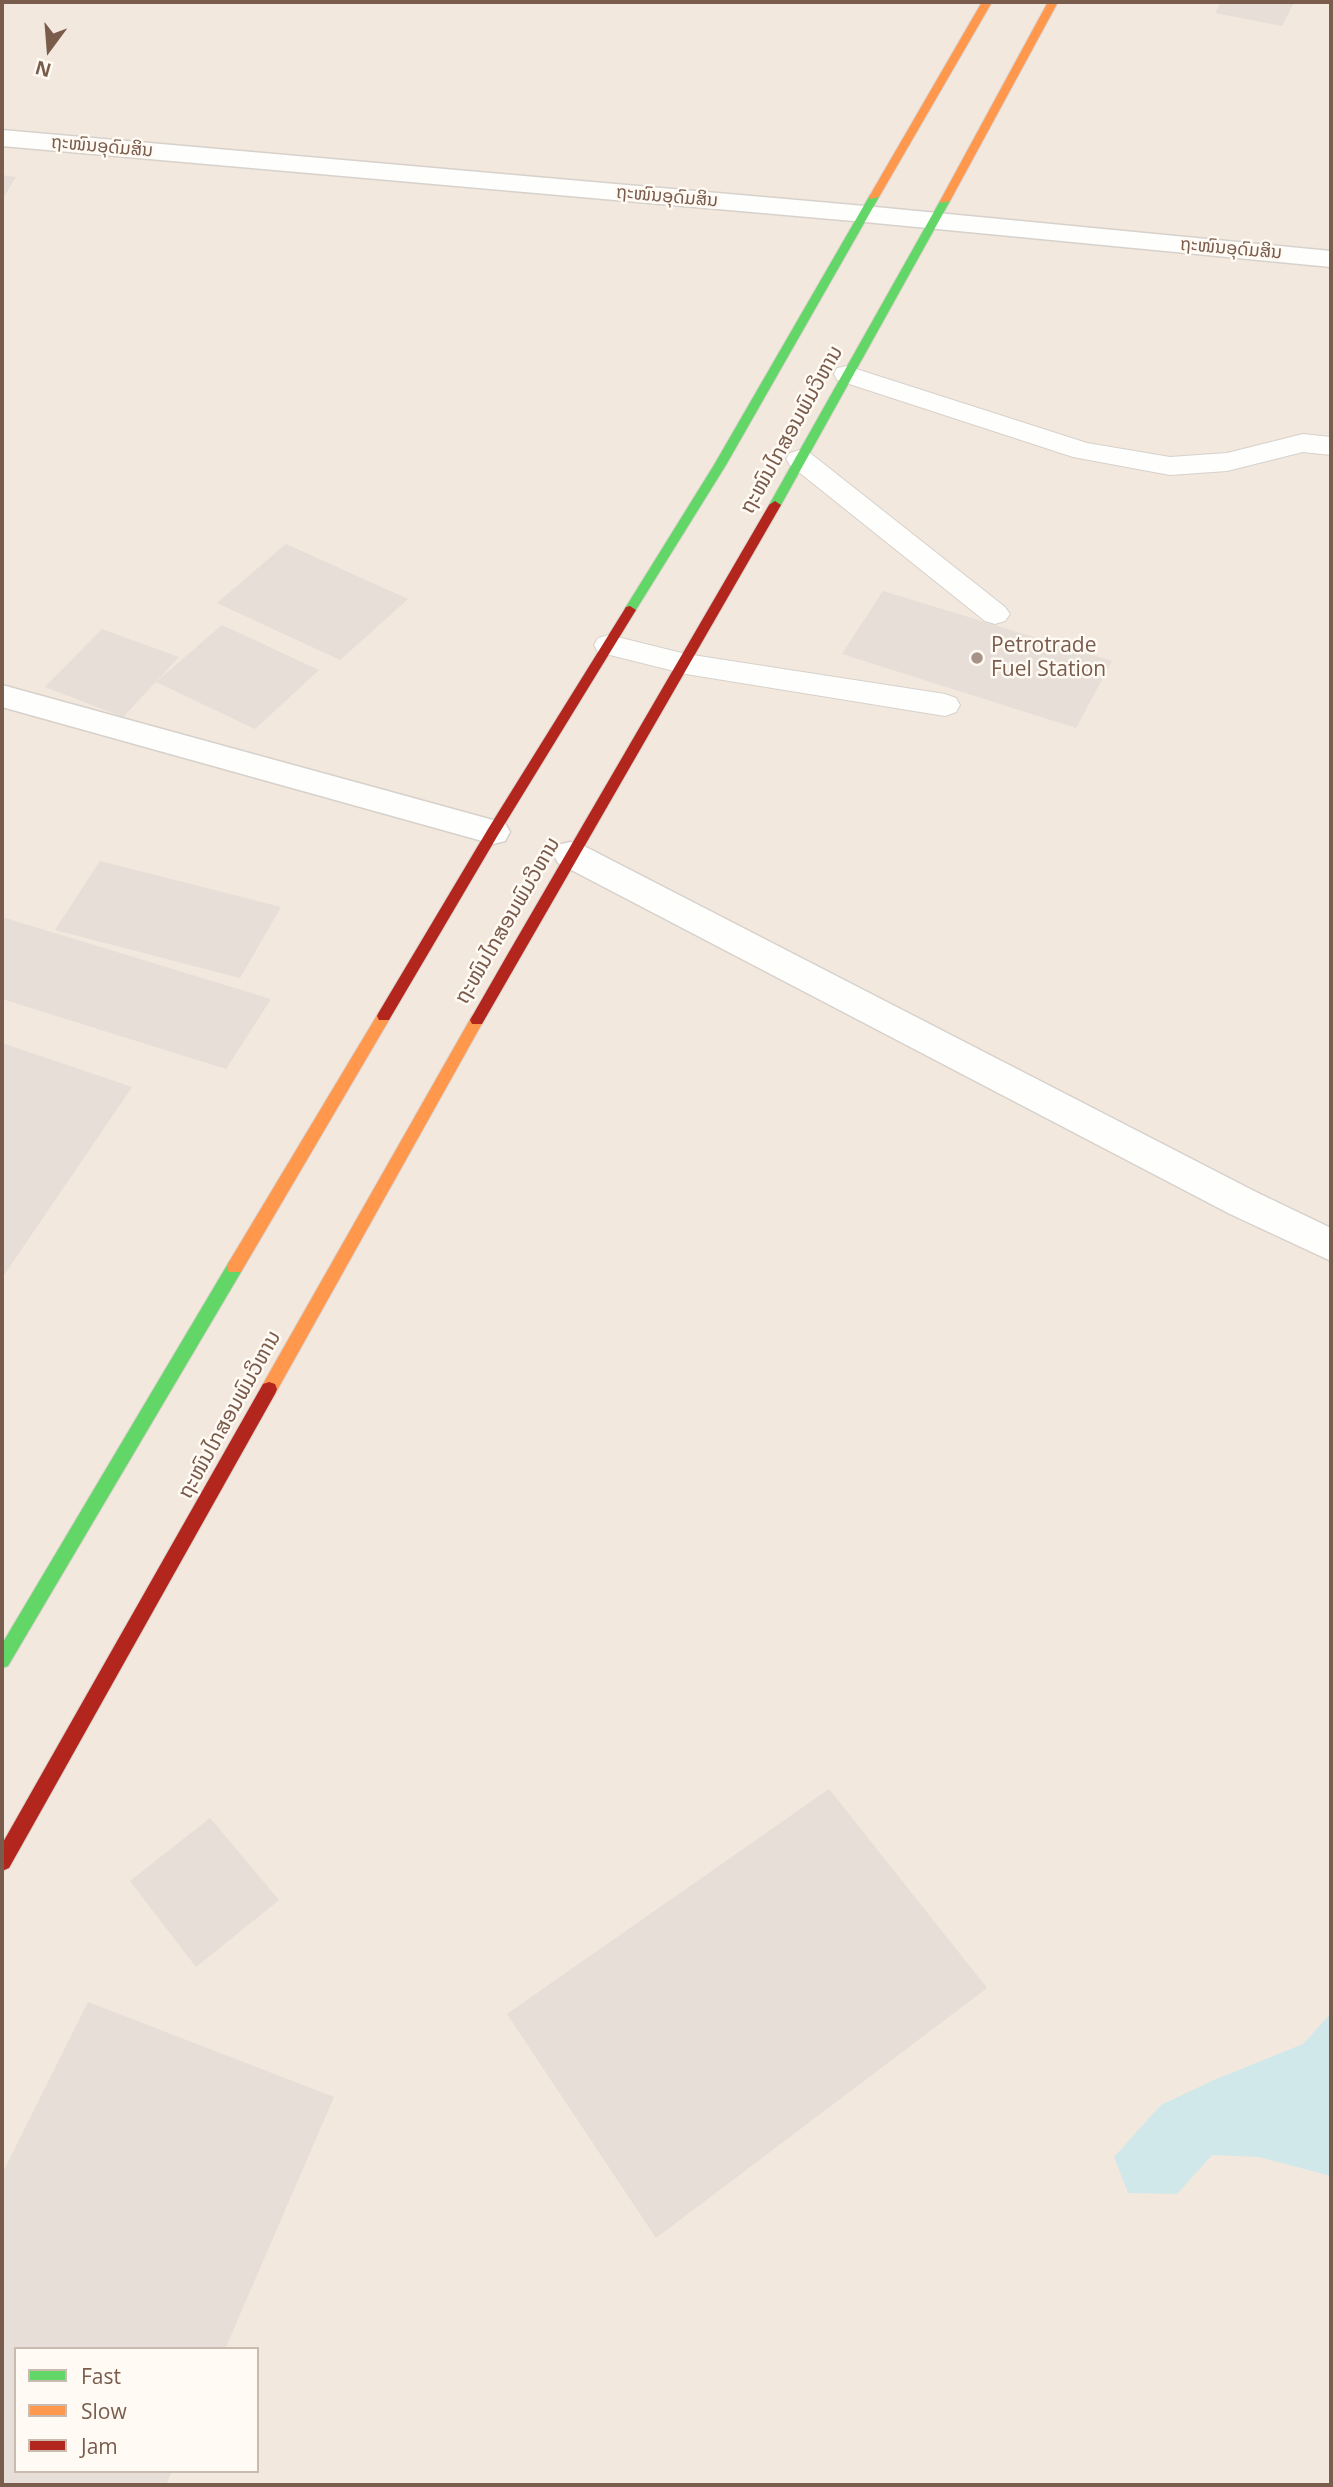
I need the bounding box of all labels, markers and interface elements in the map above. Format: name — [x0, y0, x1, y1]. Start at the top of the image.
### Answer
north arrow — [14, 14, 84, 84]
text: N — [32, 55, 54, 84]
street label: ຖະໜົນອຸດົມສິນ — [50, 132, 154, 162]
street label: ຖະໜົນອຸດົມສິນ — [615, 182, 719, 212]
street label: ຖະໜົນອຸດົມສິນ — [1179, 234, 1283, 264]
street label: ຖະໜົນໄກສອນພົມວິຫານ — [735, 341, 849, 519]
place label: Petrotrade Fuel Station — [991, 633, 1106, 683]
marker: Petrotrade Fuel Station — [969, 650, 985, 666]
street label: ຖະໜົນໄກສອນພົມວິຫານ — [450, 833, 566, 1009]
street label: ຖະໜົນໄກສອນພົມວິຫານ — [173, 1326, 287, 1504]
legend — [14, 2347, 259, 2473]
text: Fast — [81, 2362, 121, 2390]
text: Slow — [81, 2397, 127, 2425]
text: Jam — [81, 2432, 118, 2460]

